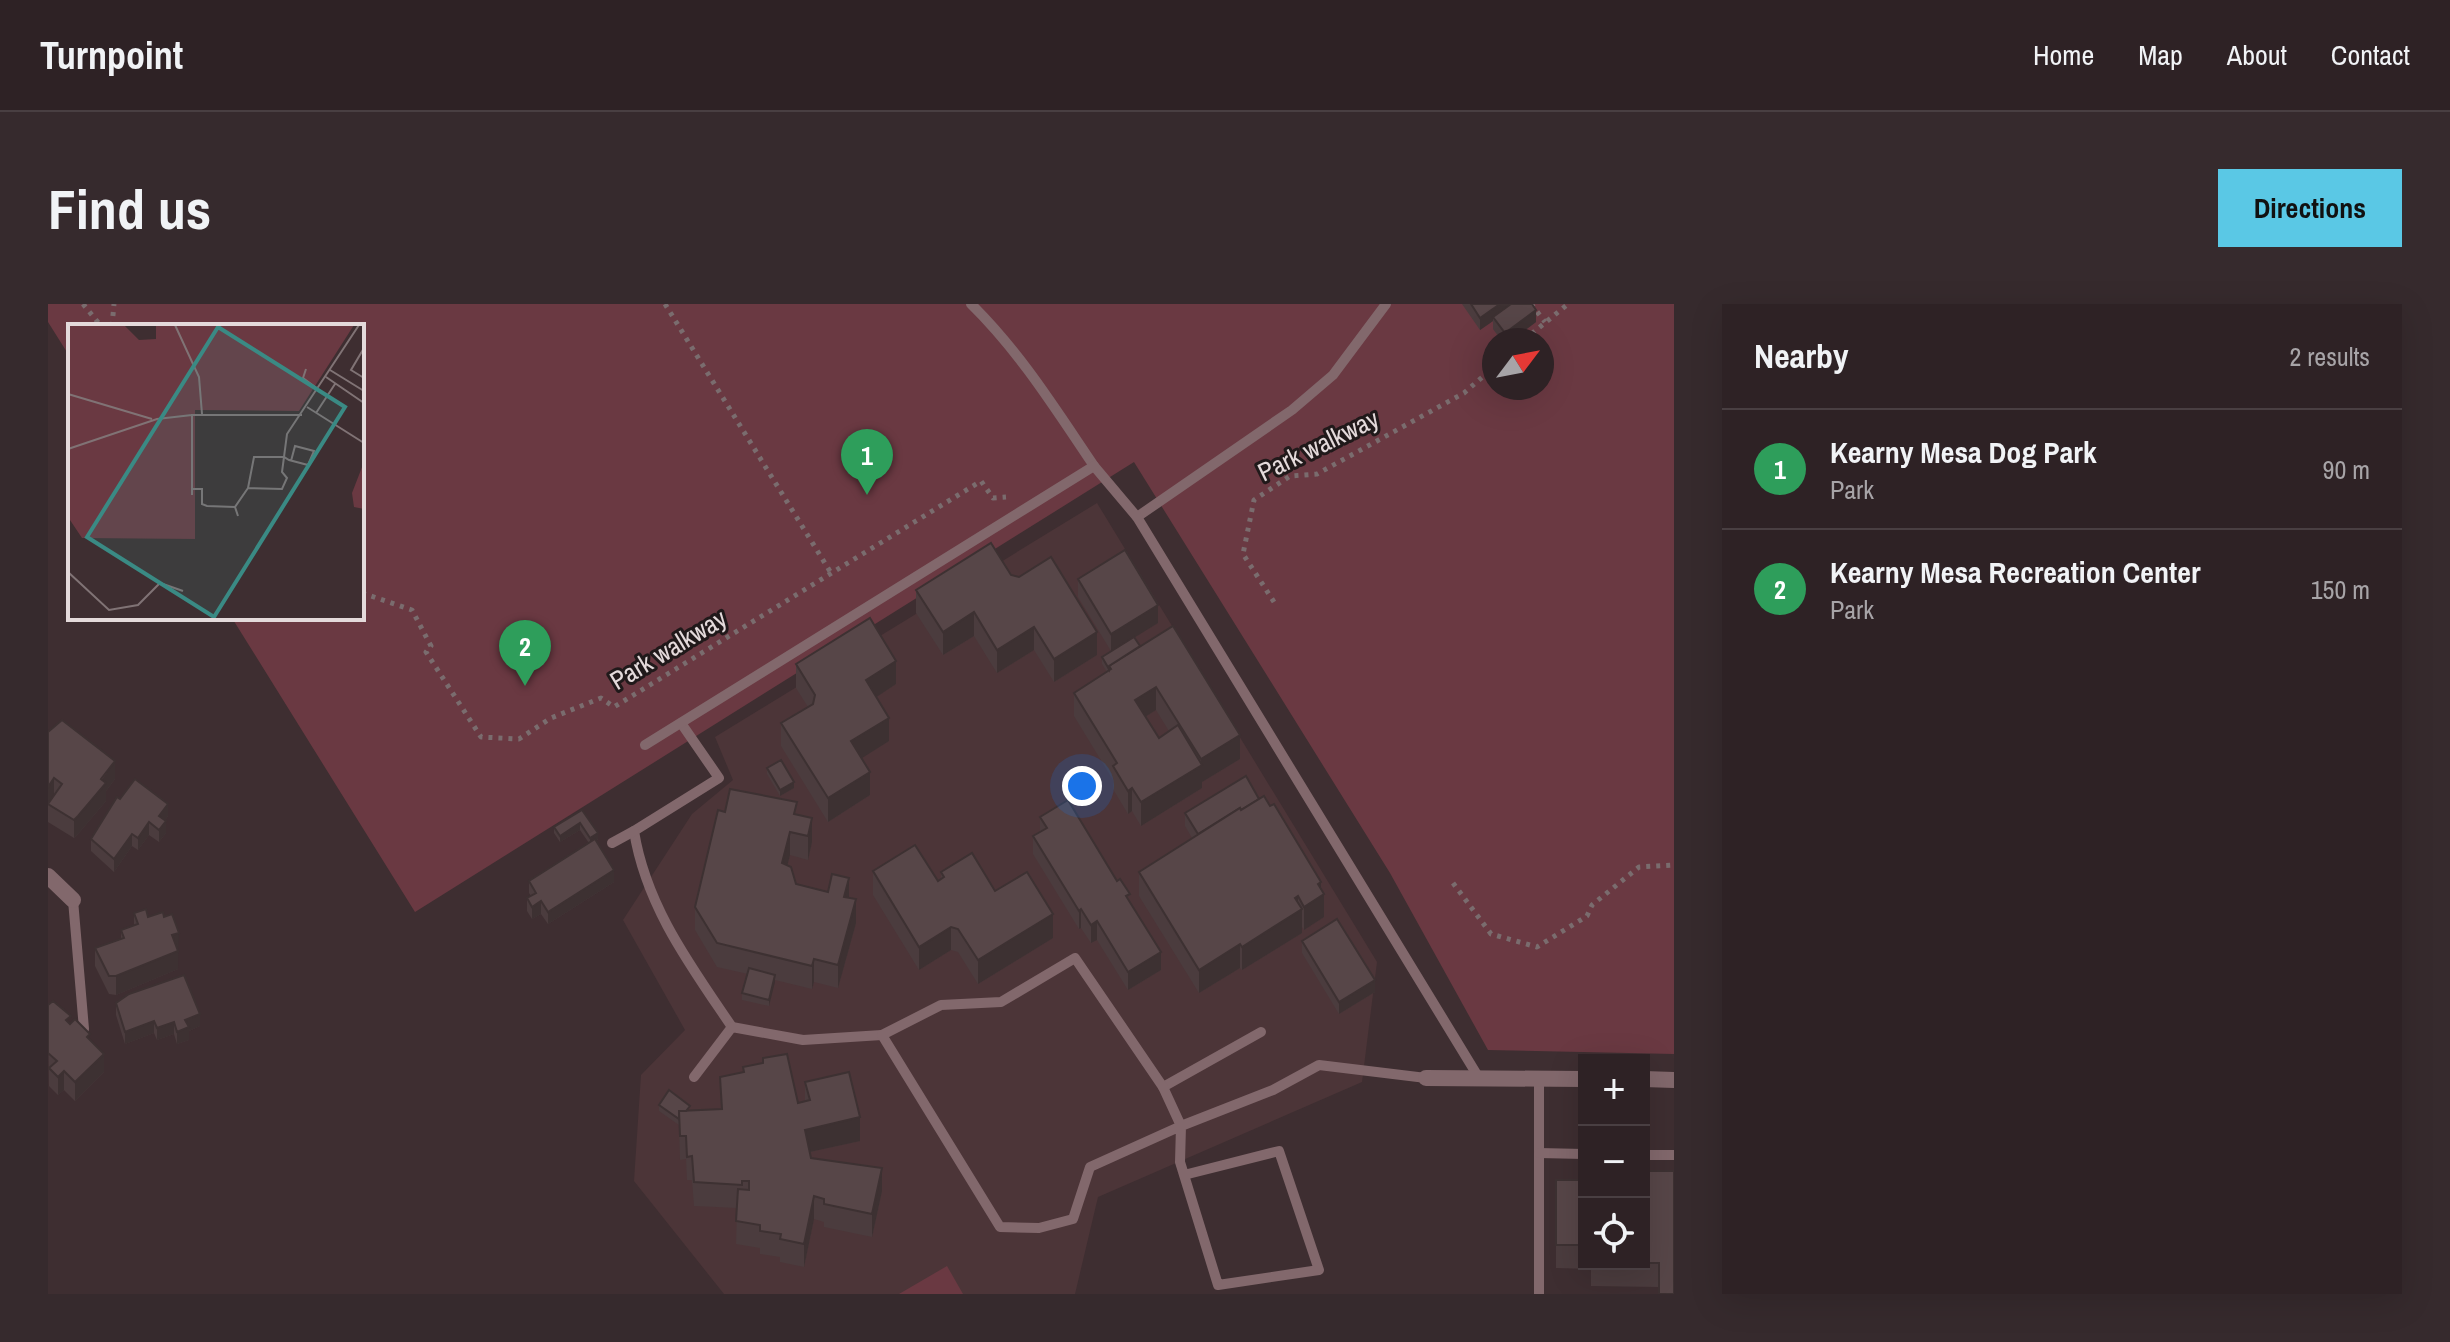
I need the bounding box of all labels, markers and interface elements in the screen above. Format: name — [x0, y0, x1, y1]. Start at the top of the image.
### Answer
text: Turnpoint — [40, 30, 183, 81]
text: Home — [2033, 36, 2094, 74]
text: Map — [2138, 36, 2183, 74]
text: About — [2227, 36, 2287, 74]
text: Contact — [2331, 36, 2410, 74]
button: Directions — [2218, 169, 2402, 247]
text: Find us — [48, 171, 211, 246]
inset map — [68, 324, 364, 620]
north arrow — [1482, 328, 1554, 400]
text: Nearby — [1754, 333, 1849, 379]
text: 2 results — [2289, 339, 2370, 374]
street label: Park walkway — [1252, 401, 1385, 489]
pin: 1 — [841, 429, 893, 495]
text: Kearny Mesa Dog Park — [1830, 432, 2097, 472]
text: 1 — [1774, 452, 1786, 487]
text: 90 m — [2323, 452, 2370, 487]
text: Park — [1830, 472, 1874, 507]
text: Kearny Mesa Recreation Center — [1830, 552, 2201, 592]
text: 2 — [1774, 572, 1786, 607]
text: 150 m — [2311, 572, 2370, 607]
text: Park — [1830, 592, 1874, 627]
street label: Park walkway — [603, 600, 733, 698]
pin: 2 — [499, 620, 551, 686]
your location — [1062, 766, 1102, 806]
map controls — [1578, 1054, 1650, 1270]
button: + — [1578, 1054, 1650, 1126]
button: − — [1578, 1126, 1650, 1198]
button: locate — [1578, 1198, 1650, 1270]

